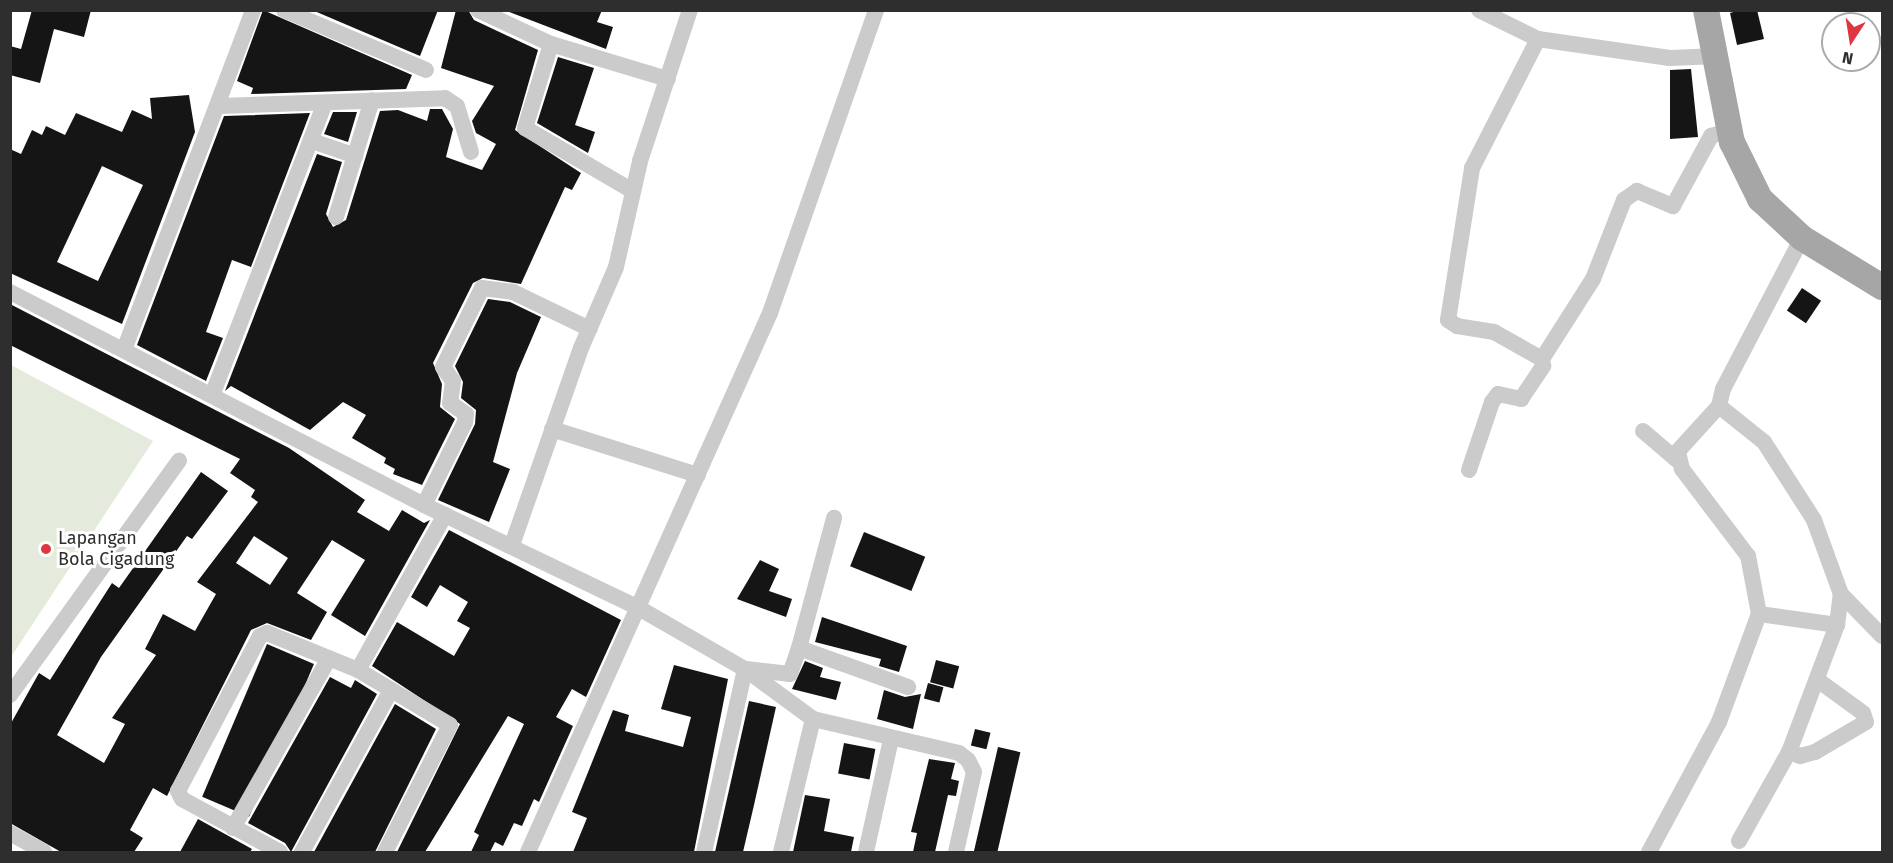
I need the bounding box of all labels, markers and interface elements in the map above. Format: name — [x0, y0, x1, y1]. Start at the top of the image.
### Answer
north arrow — [1821, 12, 1881, 72]
text: N — [1840, 48, 1855, 69]
place label: Lapangan Bola Cigadung — [58, 528, 174, 570]
marker: Lapangan Bola Cigadung — [39, 542, 53, 556]

